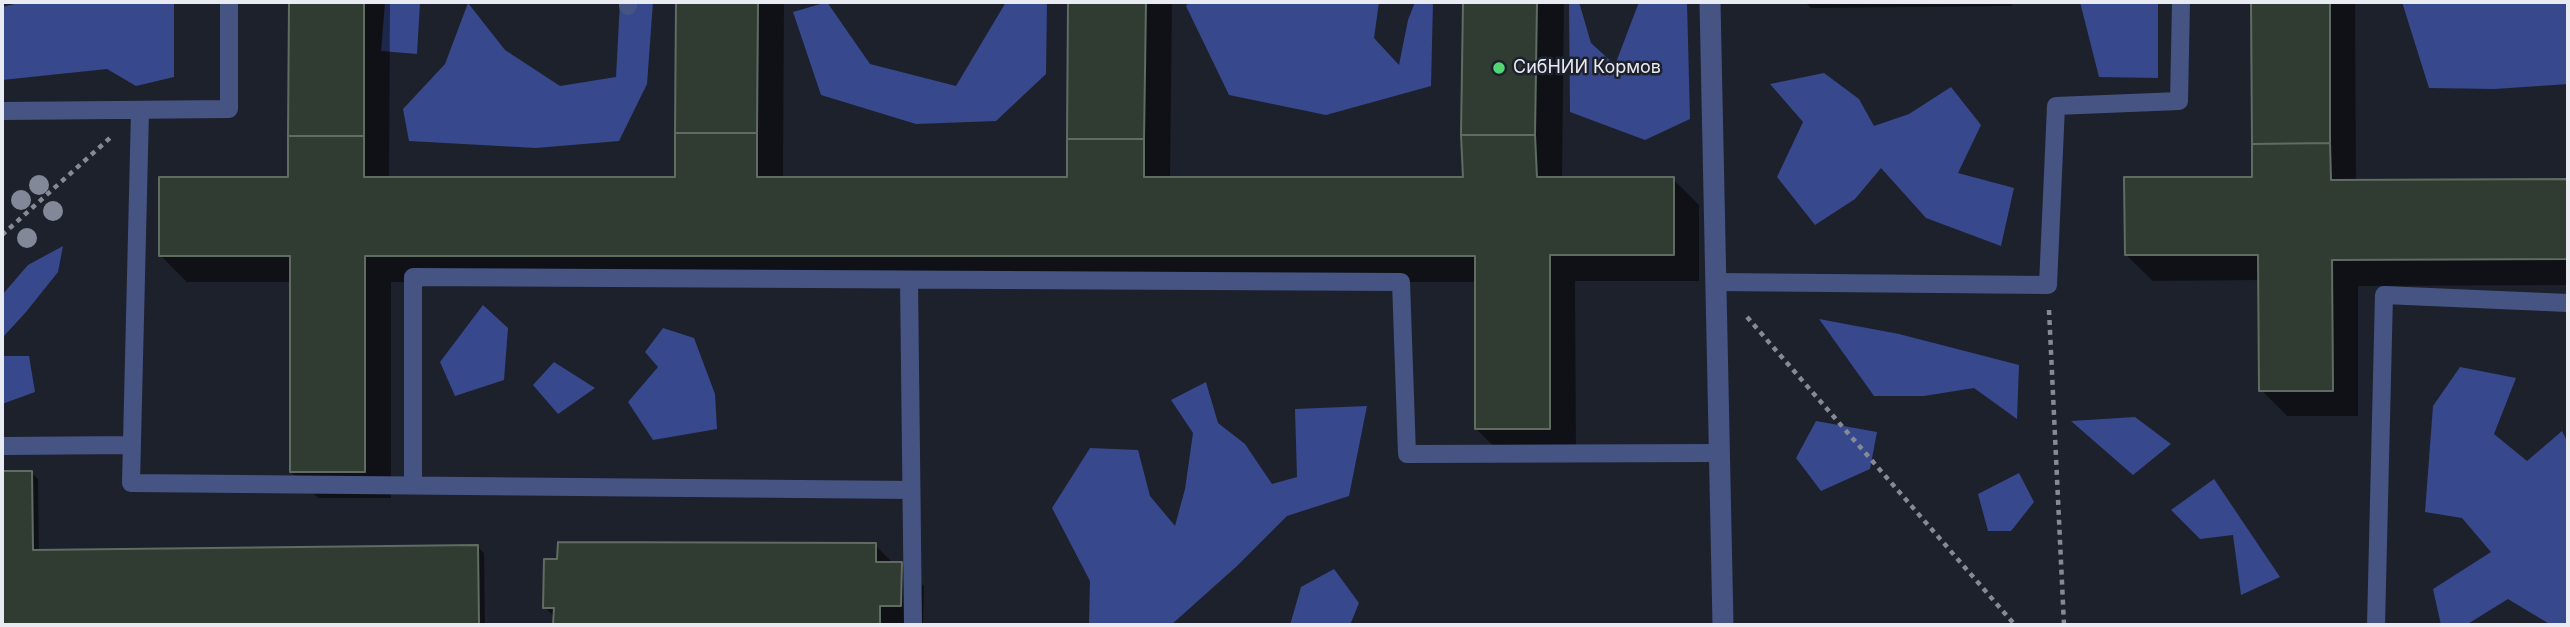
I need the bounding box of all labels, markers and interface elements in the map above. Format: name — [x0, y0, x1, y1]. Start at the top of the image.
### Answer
place label: СибНИИ Кормов — [1513, 57, 1661, 79]
marker: СибНИИ Кормов — [1491, 60, 1507, 76]

